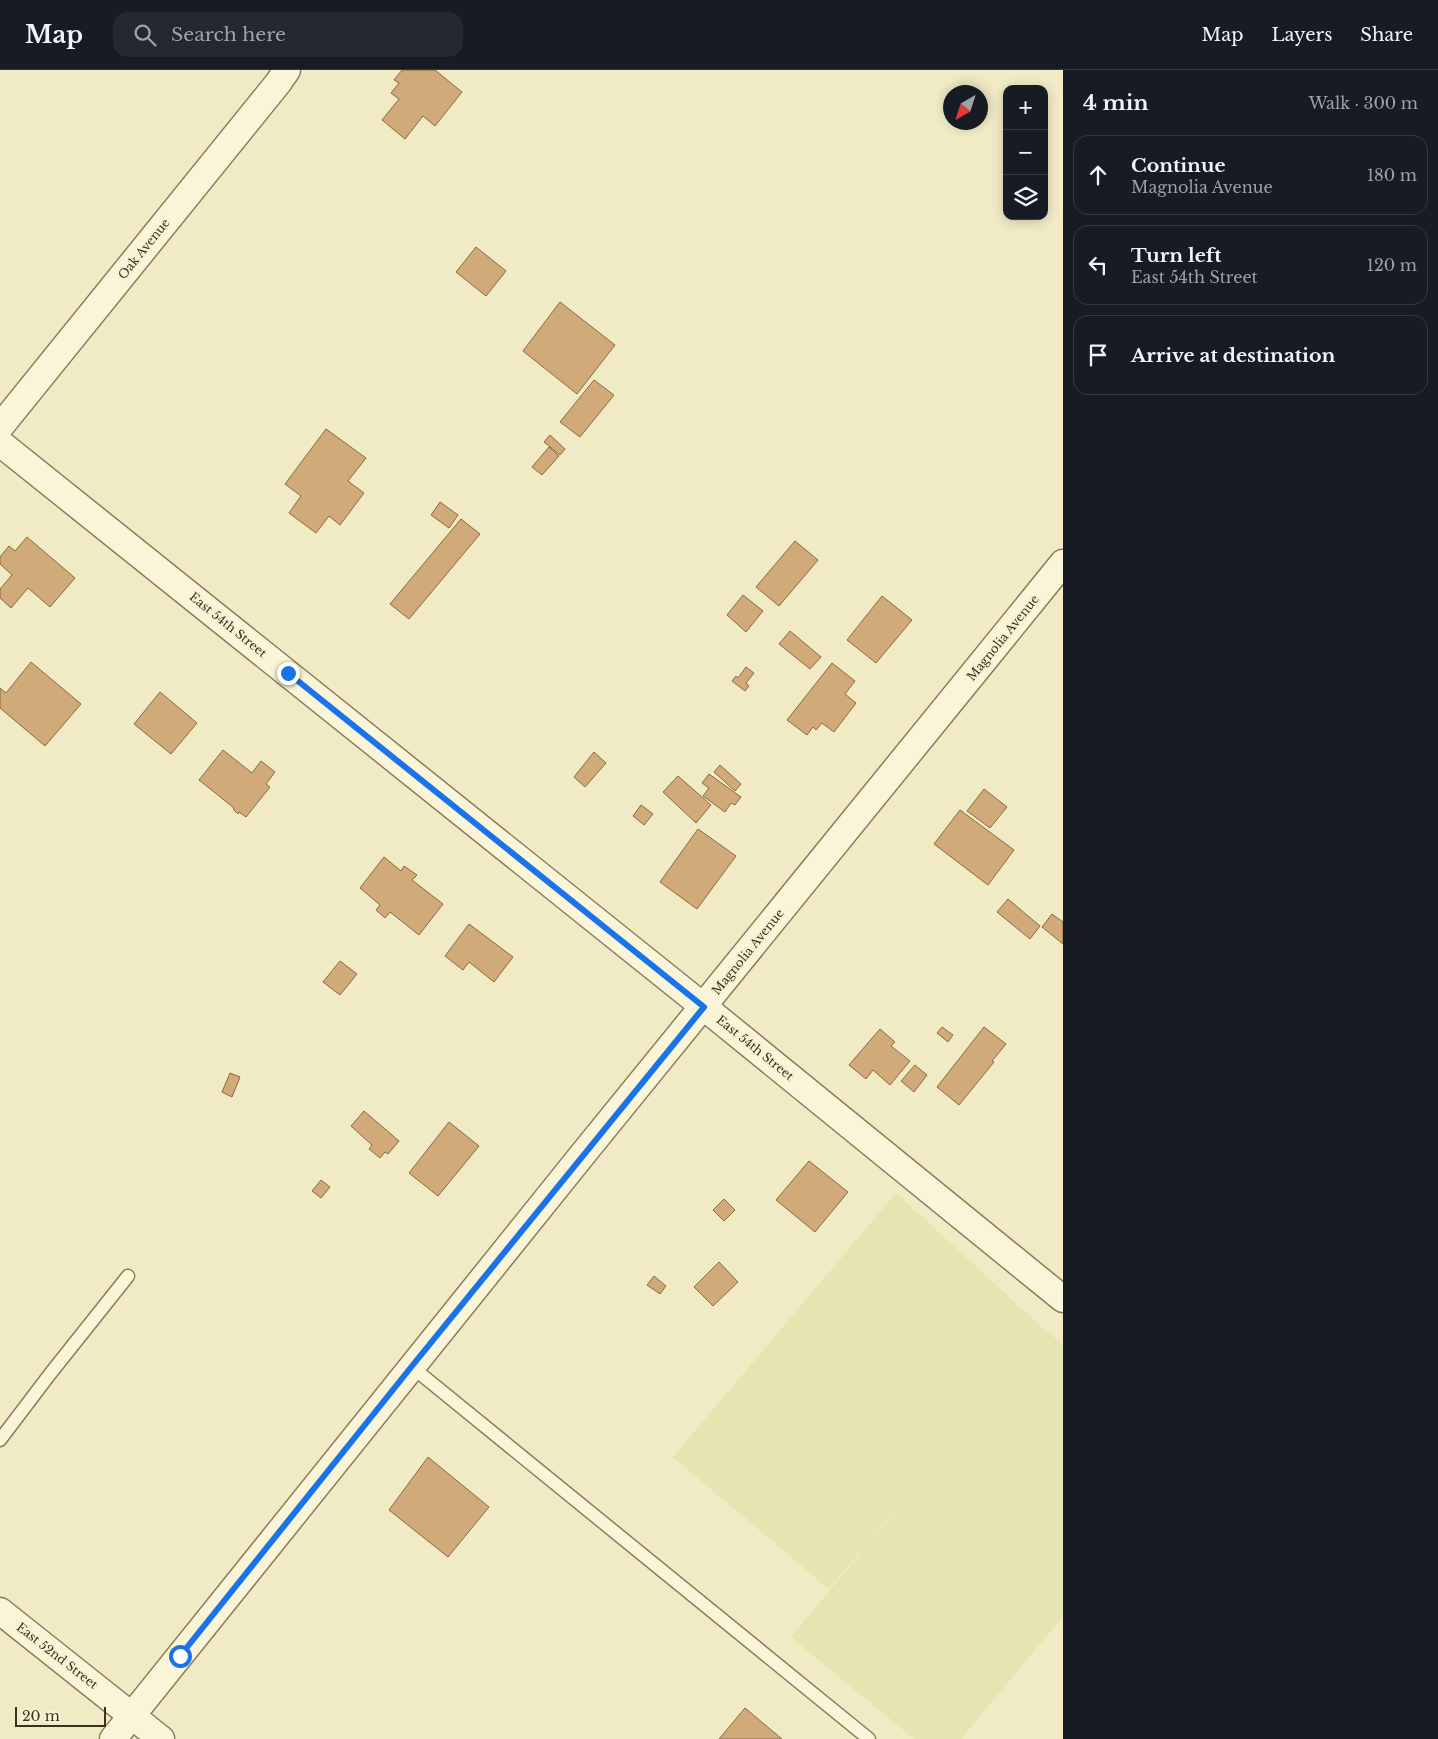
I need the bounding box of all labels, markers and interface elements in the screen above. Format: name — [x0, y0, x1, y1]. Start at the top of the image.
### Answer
search box — [113, 12, 463, 57]
text: Map — [25, 20, 83, 49]
icon: search — [131, 21, 159, 49]
text: Search here — [171, 23, 286, 46]
text: Map — [1202, 24, 1243, 46]
text: Layers — [1271, 24, 1332, 46]
text: Share — [1360, 24, 1413, 46]
north arrow — [943, 85, 988, 130]
map controls — [1003, 85, 1048, 220]
button: + — [1003, 85, 1048, 130]
text: 4 min — [1083, 90, 1149, 116]
text: Walk · 300 m — [1309, 93, 1418, 113]
button: − — [1003, 130, 1048, 175]
text: Continue — [1131, 154, 1226, 177]
icon: ahead — [1084, 161, 1112, 189]
text: 180 m — [1367, 165, 1417, 185]
button: layers — [1003, 175, 1048, 220]
text: Magnolia Avenue — [1131, 177, 1273, 197]
street label: Oak Avenue — [115, 215, 173, 282]
text: Turn left — [1131, 244, 1222, 267]
icon: left — [1084, 251, 1112, 279]
text: 120 m — [1367, 255, 1417, 275]
text: East 54th Street — [1131, 267, 1258, 287]
icon: arrive — [1084, 341, 1112, 369]
text: Arrive at destination — [1131, 344, 1335, 367]
street label: East 54th Street — [187, 589, 270, 661]
street label: Magnolia Avenue — [963, 592, 1042, 684]
route end — [277, 662, 300, 685]
street label: Magnolia Avenue — [708, 906, 787, 998]
street label: East 54th Street — [714, 1012, 797, 1084]
street label: East 52nd Street — [14, 1619, 101, 1692]
route start — [169, 1645, 192, 1668]
scale bar — [15, 1704, 106, 1727]
text: 20 m — [22, 1707, 60, 1725]

